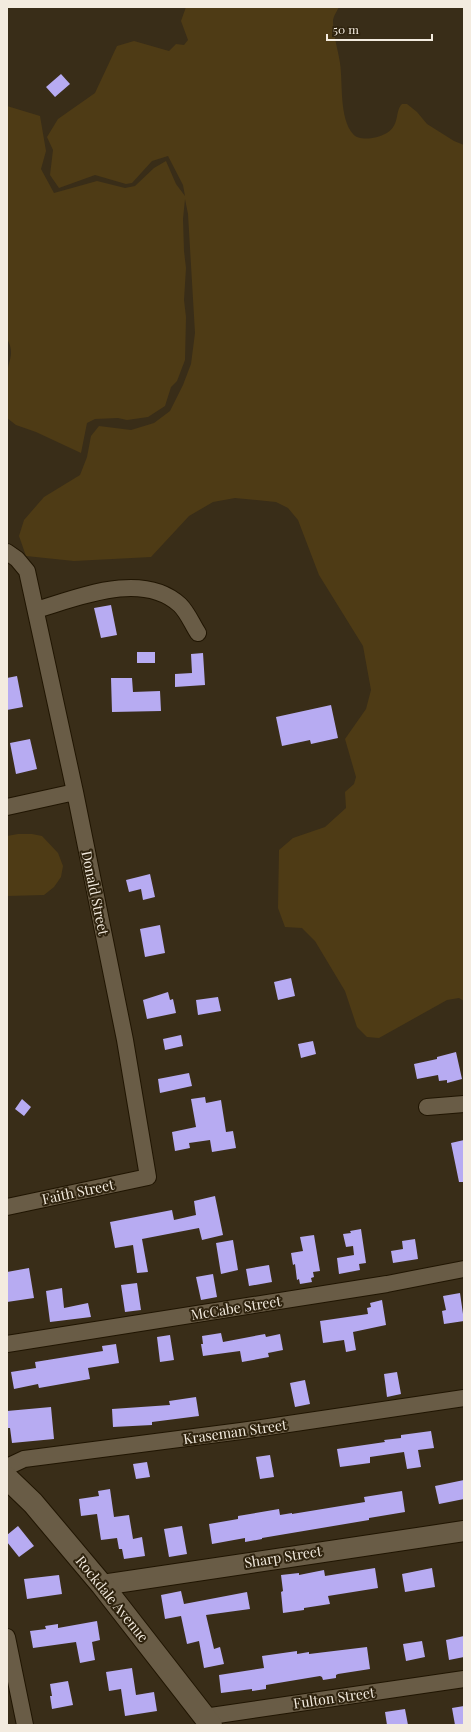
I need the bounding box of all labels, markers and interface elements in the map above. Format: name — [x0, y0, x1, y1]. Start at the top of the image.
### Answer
scale bar — [327, 16, 432, 42]
text: 50 m — [333, 21, 359, 37]
street label: Donald Street — [77, 849, 114, 938]
street label: Faith Street — [40, 1174, 117, 1208]
street label: McCabe Street — [189, 1291, 284, 1324]
street label: Kraseman Street — [182, 1415, 289, 1448]
street label: Sharp Street — [243, 1541, 324, 1572]
street label: Rockdale Avenue — [72, 1551, 153, 1646]
street label: Fulton Street — [292, 1682, 377, 1713]

